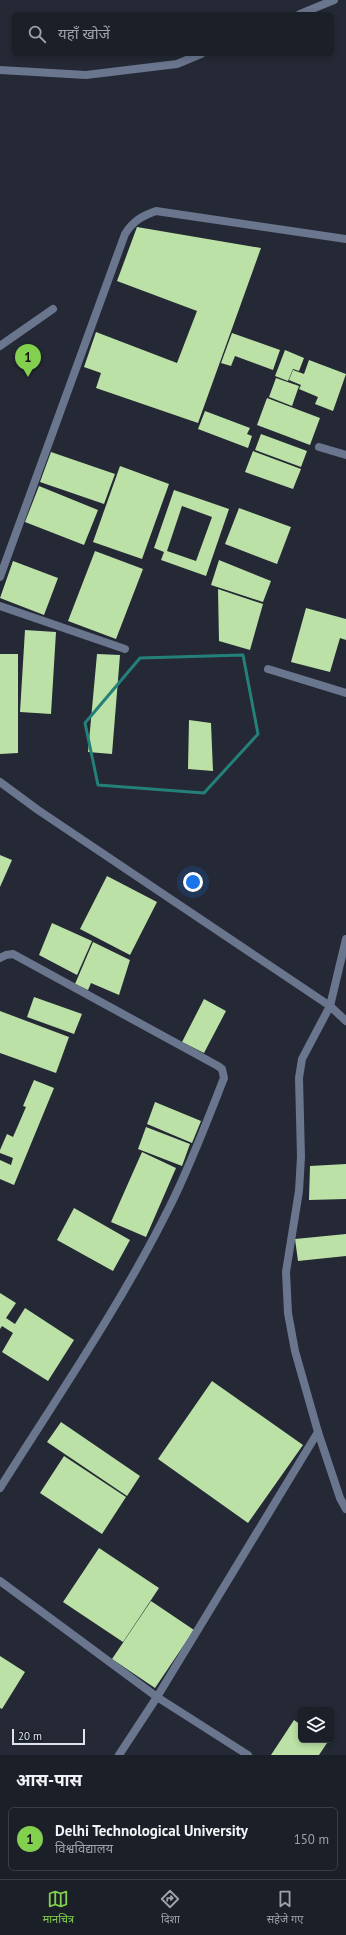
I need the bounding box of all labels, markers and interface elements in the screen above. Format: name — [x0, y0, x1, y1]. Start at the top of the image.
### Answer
search box — [12, 12, 334, 56]
icon: search — [26, 23, 48, 45]
text: यहाँ खोजें — [58, 24, 110, 43]
pin: 1 — [15, 344, 41, 377]
your location — [183, 872, 203, 892]
map controls — [298, 1707, 334, 1743]
button: layers — [298, 1707, 334, 1743]
scale bar — [12, 1727, 85, 1746]
text: 20 m — [18, 1729, 42, 1743]
text: आस-पास — [16, 1769, 82, 1791]
text: Delhi Technological University — [55, 1821, 248, 1840]
text: 1 — [26, 1831, 34, 1848]
text: 150 m — [294, 1831, 329, 1848]
text: विश्वविद्यालय — [55, 1840, 113, 1857]
tab: मानचित्र — [43, 1888, 74, 1927]
tab: दिशा — [159, 1888, 181, 1927]
tab: सहेजे गए — [267, 1888, 303, 1927]

